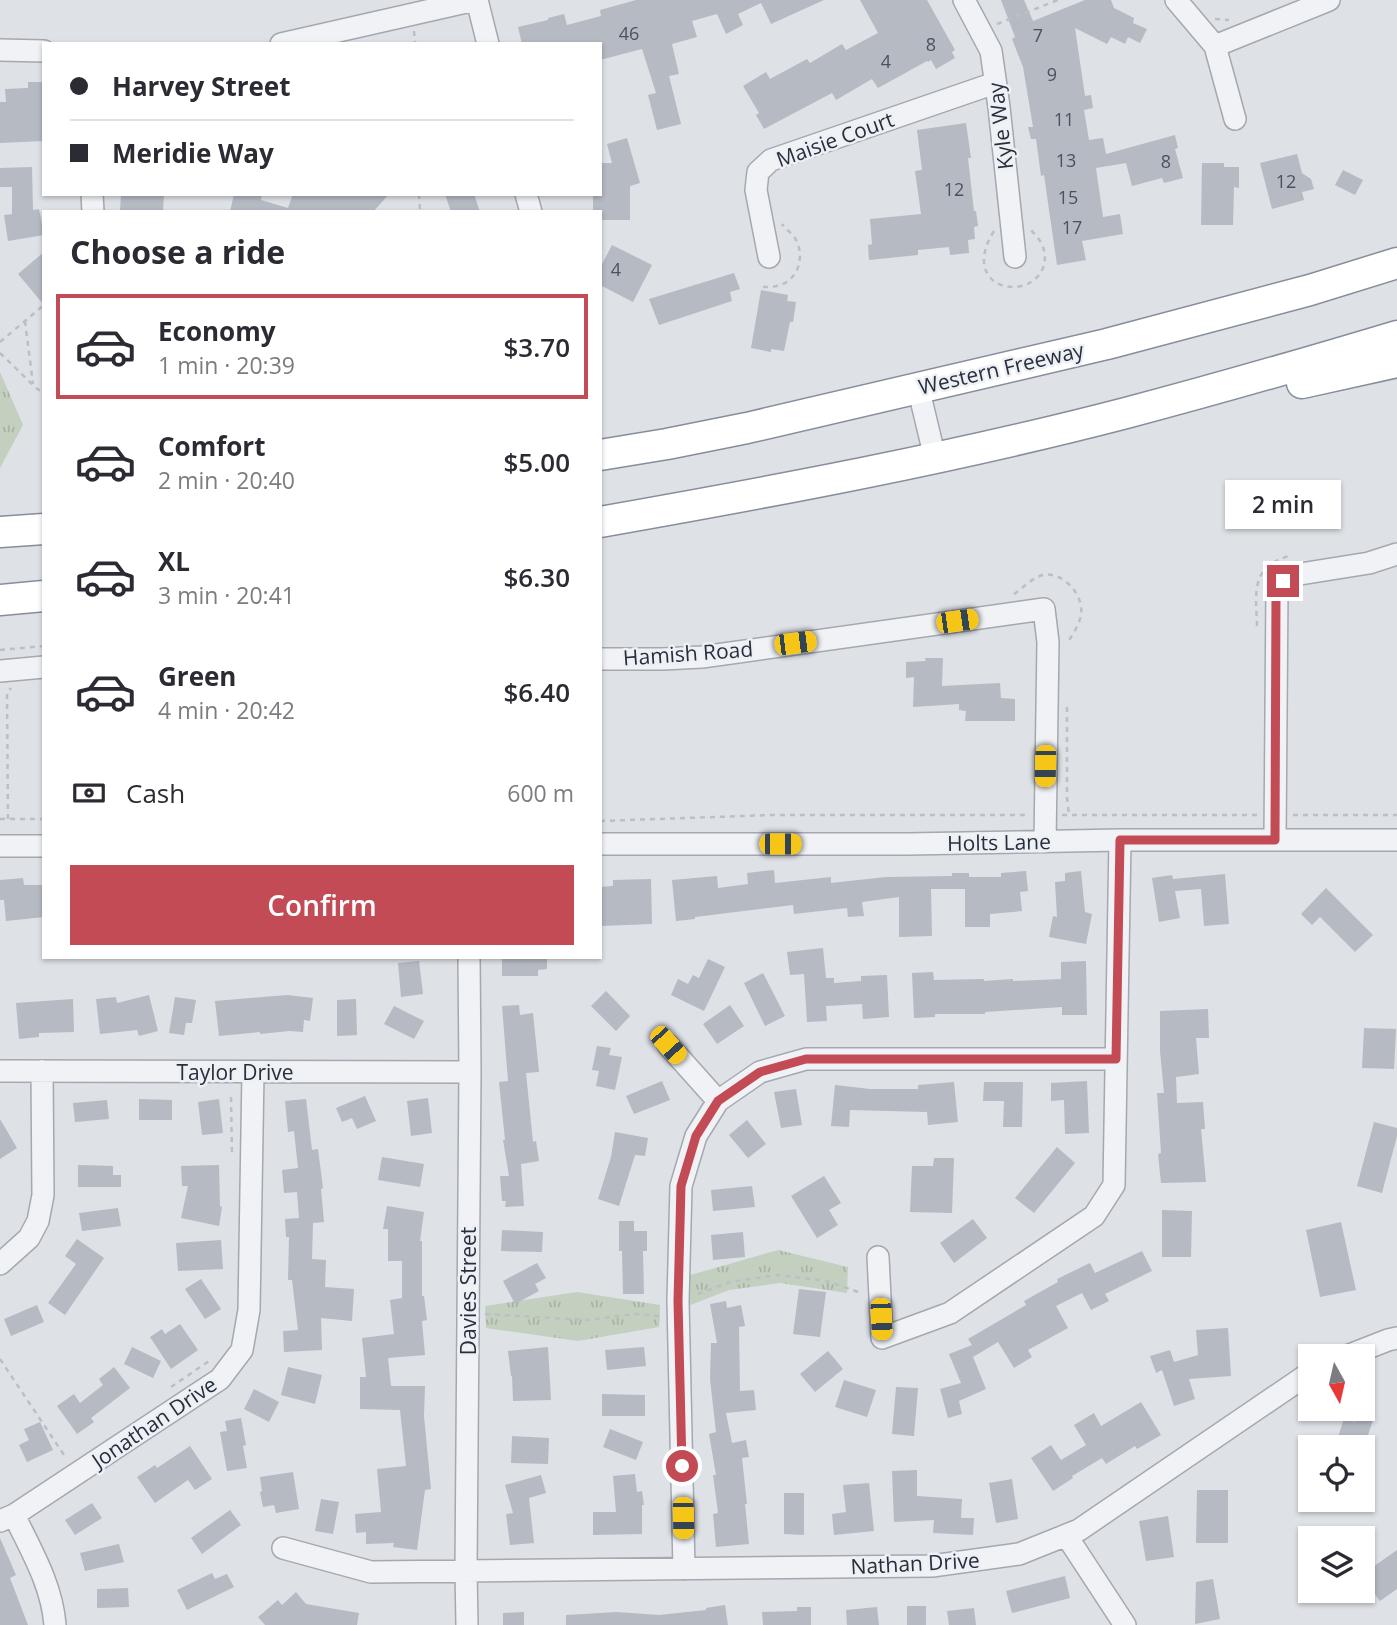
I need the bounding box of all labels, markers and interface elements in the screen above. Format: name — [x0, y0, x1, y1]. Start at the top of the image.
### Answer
house number: 46 — [619, 21, 639, 45]
house number: 7 — [1033, 23, 1043, 47]
house number: 8 — [926, 32, 936, 56]
house number: 4 — [881, 49, 891, 73]
house number: 9 — [1047, 62, 1057, 86]
text: Harvey Street — [112, 68, 291, 104]
street label: Kyle Way — [981, 80, 1019, 171]
street label: Maisie Court — [772, 105, 898, 173]
house number: 11 — [1054, 107, 1074, 131]
text: Meridie Way — [112, 135, 274, 171]
house number: 13 — [1056, 148, 1076, 172]
house number: 8 — [1161, 149, 1171, 173]
house number: 12 — [1276, 169, 1296, 193]
house number: 12 — [944, 177, 964, 201]
house number: 15 — [1058, 185, 1078, 209]
house number: 17 — [1062, 215, 1082, 239]
text: Choose a ride — [70, 230, 285, 273]
house number: 4 — [611, 257, 621, 281]
text: Economy — [158, 313, 276, 349]
icon: car — [74, 315, 137, 378]
text: $3.70 — [503, 329, 570, 365]
street label: Western Freeway — [916, 335, 1087, 401]
text: 1 min · 20:39 — [158, 349, 295, 381]
text: Comfort — [158, 428, 265, 464]
icon: car — [74, 430, 137, 493]
text: $5.00 — [503, 444, 570, 480]
text: 2 min · 20:40 — [158, 464, 295, 496]
callout: 2 min — [1225, 480, 1341, 528]
text: 2 min — [1252, 488, 1314, 520]
text: XL — [158, 543, 190, 579]
icon: car — [74, 545, 137, 608]
text: $6.30 — [503, 559, 570, 595]
route end — [1267, 565, 1299, 597]
text: 3 min · 20:41 — [158, 579, 295, 611]
car — [935, 608, 980, 634]
car — [773, 630, 818, 656]
street label: Hamish Road — [622, 634, 754, 672]
text: Green — [158, 658, 236, 694]
icon: car — [74, 660, 137, 723]
text: $6.40 — [503, 674, 570, 710]
text: 4 min · 20:42 — [158, 694, 295, 726]
car — [1035, 745, 1056, 787]
icon: cash — [70, 774, 108, 812]
text: Cash — [126, 775, 185, 811]
text: 600 m — [507, 777, 574, 809]
street label: Holts Lane — [947, 827, 1051, 857]
car — [760, 834, 802, 855]
button: Confirm — [70, 865, 574, 945]
car — [647, 1022, 690, 1068]
street label: Taylor Drive — [176, 1058, 294, 1086]
street label: Davies Street — [454, 1227, 482, 1355]
car — [870, 1297, 893, 1341]
north arrow — [1298, 1344, 1376, 1421]
map controls — [1298, 1344, 1375, 1603]
street label: Jonathan Drive — [85, 1370, 222, 1475]
button: locate — [1298, 1435, 1375, 1512]
route start — [666, 1450, 698, 1482]
car — [673, 1497, 694, 1539]
button: layers — [1298, 1526, 1375, 1603]
street label: Nathan Drive — [850, 1546, 980, 1580]

